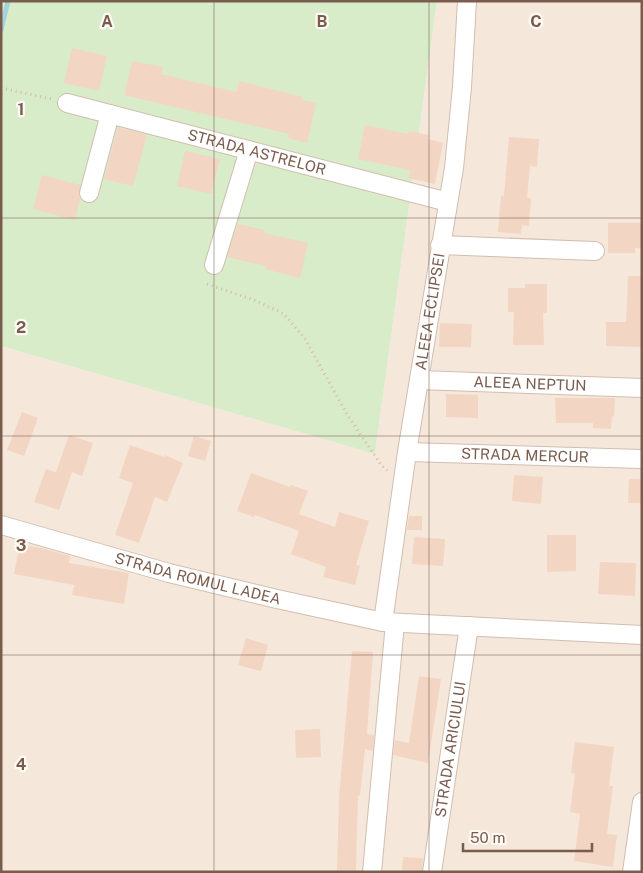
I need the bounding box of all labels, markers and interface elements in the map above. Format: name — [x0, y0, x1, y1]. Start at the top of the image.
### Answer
text: A — [101, 12, 113, 31]
text: B — [317, 12, 328, 31]
text: C — [530, 12, 542, 31]
text: 1 — [18, 100, 24, 119]
street label: STRADA ASTRELOR — [186, 126, 328, 178]
street label: ALEEA ECLIPSEI — [412, 252, 448, 371]
text: 2 — [16, 318, 26, 337]
street label: ALEEA NEPTUN — [473, 373, 587, 394]
street label: STRADA MERCUR — [461, 445, 589, 465]
text: 3 — [16, 536, 26, 555]
street label: STRADA ROMUL LADEA — [113, 549, 283, 608]
street label: STRADA ARICIULUI — [431, 680, 469, 818]
text: 4 — [16, 755, 27, 774]
scale bar — [463, 820, 592, 852]
text: 50 m — [470, 829, 505, 846]

